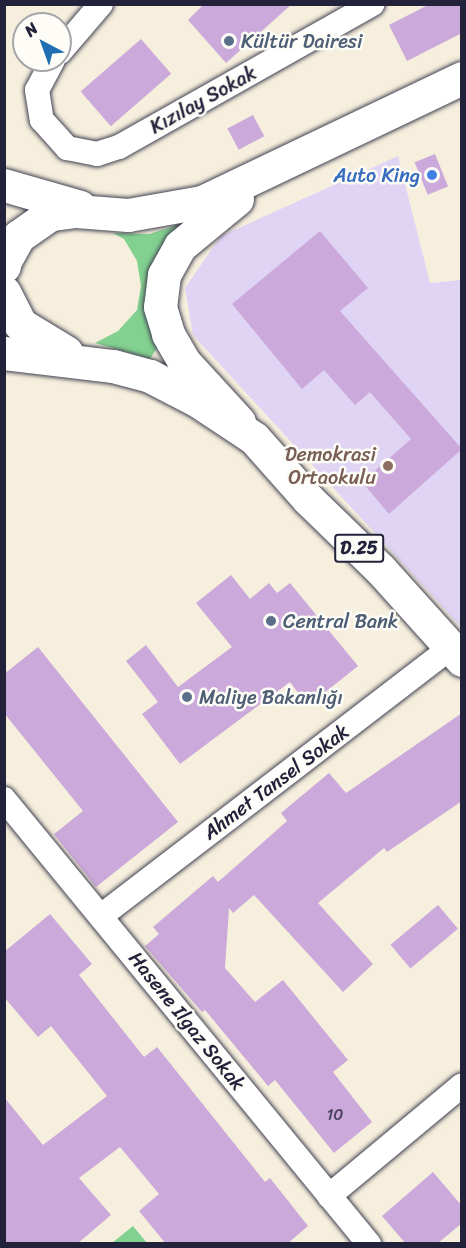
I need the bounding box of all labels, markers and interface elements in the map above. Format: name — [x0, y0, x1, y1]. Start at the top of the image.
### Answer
north arrow — [12, 12, 72, 72]
text: N — [17, 15, 45, 44]
place label: Kültür Dairesi — [241, 29, 363, 53]
marker: Kültür Dairesi — [222, 34, 236, 48]
street label: Kızılay Sokak — [146, 61, 260, 139]
place label: Auto King — [334, 163, 420, 187]
marker: Auto King — [425, 168, 439, 182]
place label: Demokrasi Ortaokulu — [285, 442, 376, 489]
marker: Demokrasi Ortaokulu — [381, 459, 395, 473]
road number: D.25 — [334, 533, 385, 563]
place label: Central Bank — [283, 609, 398, 633]
marker: Central Bank — [264, 614, 278, 628]
place label: Maliye Bakanlığı — [199, 685, 343, 709]
marker: Maliye Bakanlığı — [180, 690, 194, 704]
street label: Ahmet Tansel Sokak — [198, 719, 354, 845]
street label: Hasene Ilgaz Sokak — [124, 947, 250, 1095]
house number: 10 — [327, 1105, 343, 1125]

